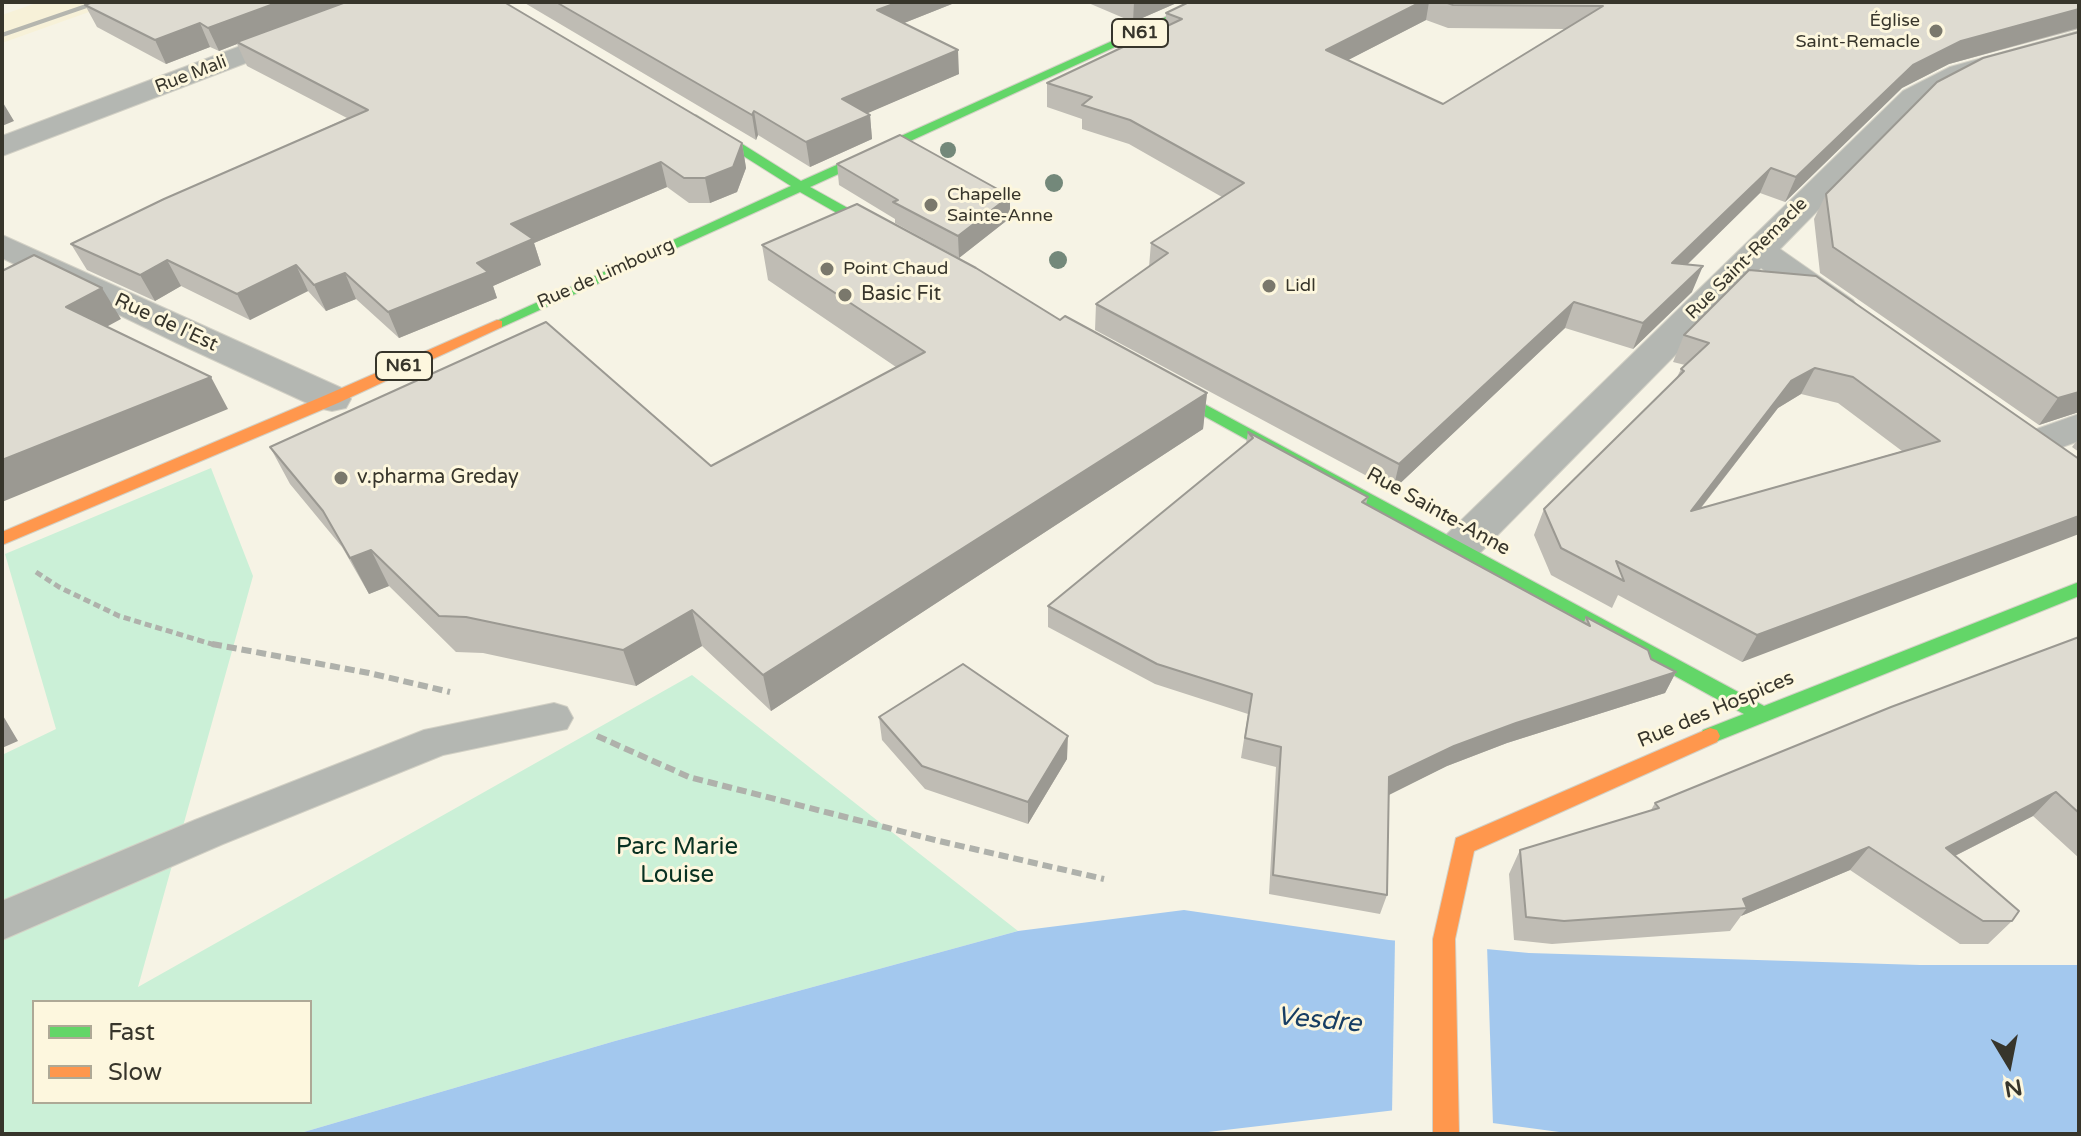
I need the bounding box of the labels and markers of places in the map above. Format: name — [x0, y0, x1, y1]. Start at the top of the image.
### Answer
place label: Église Saint-Remacle — [1795, 10, 1920, 52]
marker: Église Saint-Remacle — [1927, 22, 1945, 40]
place label: Chapelle Sainte-Anne — [947, 184, 1053, 226]
marker: Chapelle Sainte-Anne — [922, 196, 940, 214]
place label: Point Chaud — [843, 258, 948, 280]
marker: Point Chaud — [818, 260, 836, 278]
place label: Lidl — [1285, 275, 1316, 297]
marker: Lidl — [1260, 277, 1278, 295]
place label: Basic Fit — [861, 283, 941, 307]
marker: Basic Fit — [836, 286, 854, 304]
place label: v.pharma Greday — [357, 466, 519, 490]
marker: v.pharma Greday — [332, 469, 350, 487]

